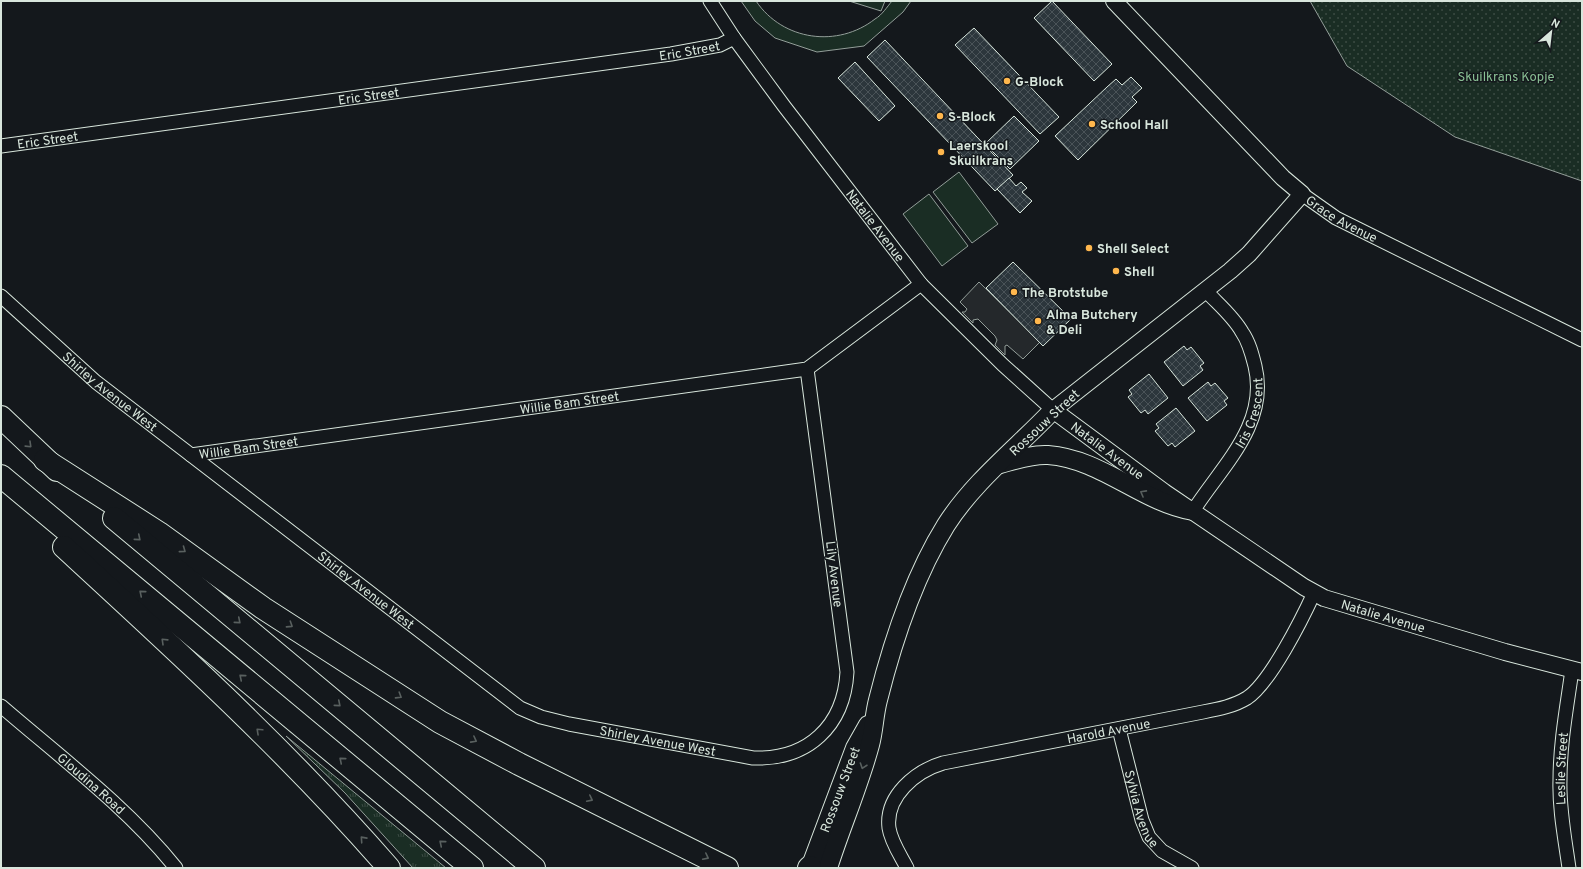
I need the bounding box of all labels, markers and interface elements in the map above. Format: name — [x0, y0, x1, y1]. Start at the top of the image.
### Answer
north arrow — [1531, 12, 1571, 52]
text: N — [1548, 16, 1562, 32]
street label: Eric Street — [658, 39, 722, 66]
park label: Skuilkrans Kopje — [1458, 70, 1554, 86]
place label: G-Block — [1015, 75, 1064, 91]
marker: G-Block — [1002, 76, 1012, 86]
street label: Eric Street — [337, 85, 400, 110]
place label: S-Block — [948, 110, 996, 126]
marker: S-Block — [935, 111, 945, 121]
place label: School Hall — [1100, 118, 1169, 134]
marker: School Hall — [1087, 119, 1097, 129]
street label: Eric Street — [16, 129, 79, 154]
place label: Laerskool Skuilkrans — [949, 139, 1013, 170]
marker: Laerskool Skuilkrans — [936, 147, 946, 157]
street label: Natalie Avenue — [841, 187, 907, 266]
street label: Grace Avenue — [1302, 193, 1380, 247]
place label: Shell Select — [1097, 242, 1169, 258]
marker: Shell Select — [1084, 243, 1094, 253]
place label: Shell — [1124, 265, 1155, 281]
marker: Shell — [1111, 266, 1121, 276]
place label: The Brotstube — [1022, 286, 1108, 302]
marker: The Brotstube — [1009, 287, 1019, 297]
place label: Alma Butchery & Deli — [1046, 308, 1138, 339]
marker: Alma Butchery & Deli — [1033, 316, 1043, 326]
street label: Shirley Avenue West — [58, 349, 160, 436]
street label: Iris Crescent — [1233, 377, 1268, 452]
street label: Rossouw Street — [1007, 387, 1084, 460]
street label: Willie Bam Street — [519, 389, 620, 419]
street label: Natalie Avenue — [1067, 420, 1146, 484]
street label: Willie Bam Street — [198, 434, 299, 464]
one-way arrow — [24, 440, 32, 447]
one-way arrow — [1140, 490, 1148, 498]
one-way arrow — [134, 533, 141, 540]
street label: Lily Avenue — [821, 540, 845, 608]
one-way arrow — [179, 545, 186, 552]
street label: Shirley Avenue West — [313, 549, 417, 634]
one-way arrow — [139, 591, 146, 598]
street label: Natalie Avenue — [1339, 598, 1427, 638]
one-way arrow — [234, 617, 241, 624]
one-way arrow — [285, 621, 292, 628]
one-way arrow — [161, 638, 169, 646]
one-way arrow — [239, 674, 246, 681]
one-way arrow — [395, 692, 402, 699]
one-way arrow — [334, 700, 341, 707]
street label: Harold Avenue — [1066, 717, 1152, 749]
street label: Shirley Avenue West — [598, 724, 717, 761]
one-way arrow — [256, 728, 264, 735]
street label: Leslie Street — [1554, 731, 1573, 805]
one-way arrow — [470, 736, 477, 743]
street label: Rossouw Street — [818, 745, 865, 835]
street label: Gloudina Road — [53, 751, 127, 819]
one-way arrow — [339, 757, 346, 764]
one-way arrow — [859, 762, 868, 769]
street label: Sylvia Avenue — [1120, 769, 1161, 852]
one-way arrow — [585, 794, 593, 802]
one-way arrow — [361, 836, 368, 843]
one-way arrow — [439, 841, 446, 848]
one-way arrow — [702, 852, 709, 860]

